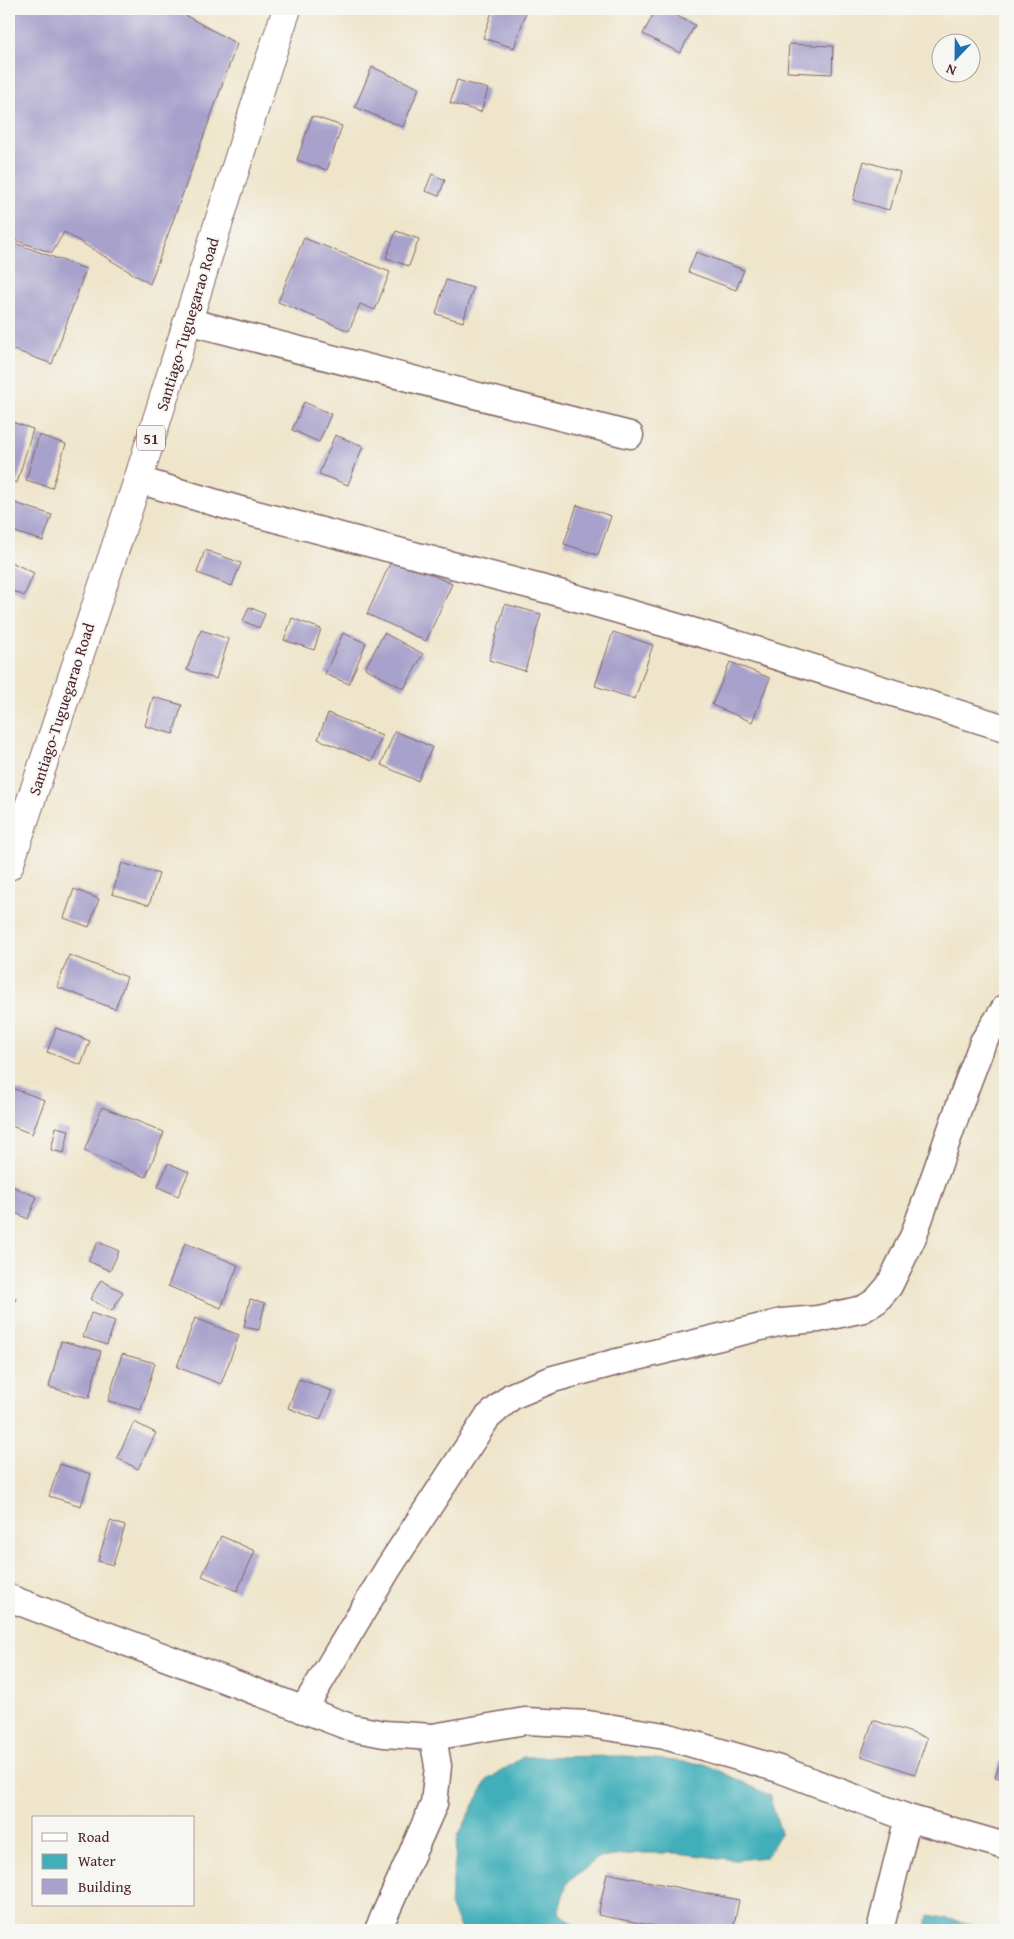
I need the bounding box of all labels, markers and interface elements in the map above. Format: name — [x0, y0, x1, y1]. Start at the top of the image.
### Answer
north arrow — [932, 32, 982, 82]
text: N — [942, 59, 959, 81]
street label: Santiago-Tuguegarao Road — [149, 234, 225, 414]
road number: 51 — [137, 426, 165, 450]
street label: Santiago-Tuguegarao Road — [22, 619, 100, 798]
legend — [32, 1816, 195, 1906]
text: Road — [78, 1826, 109, 1847]
text: Water — [78, 1850, 116, 1871]
text: Building — [78, 1876, 132, 1897]

